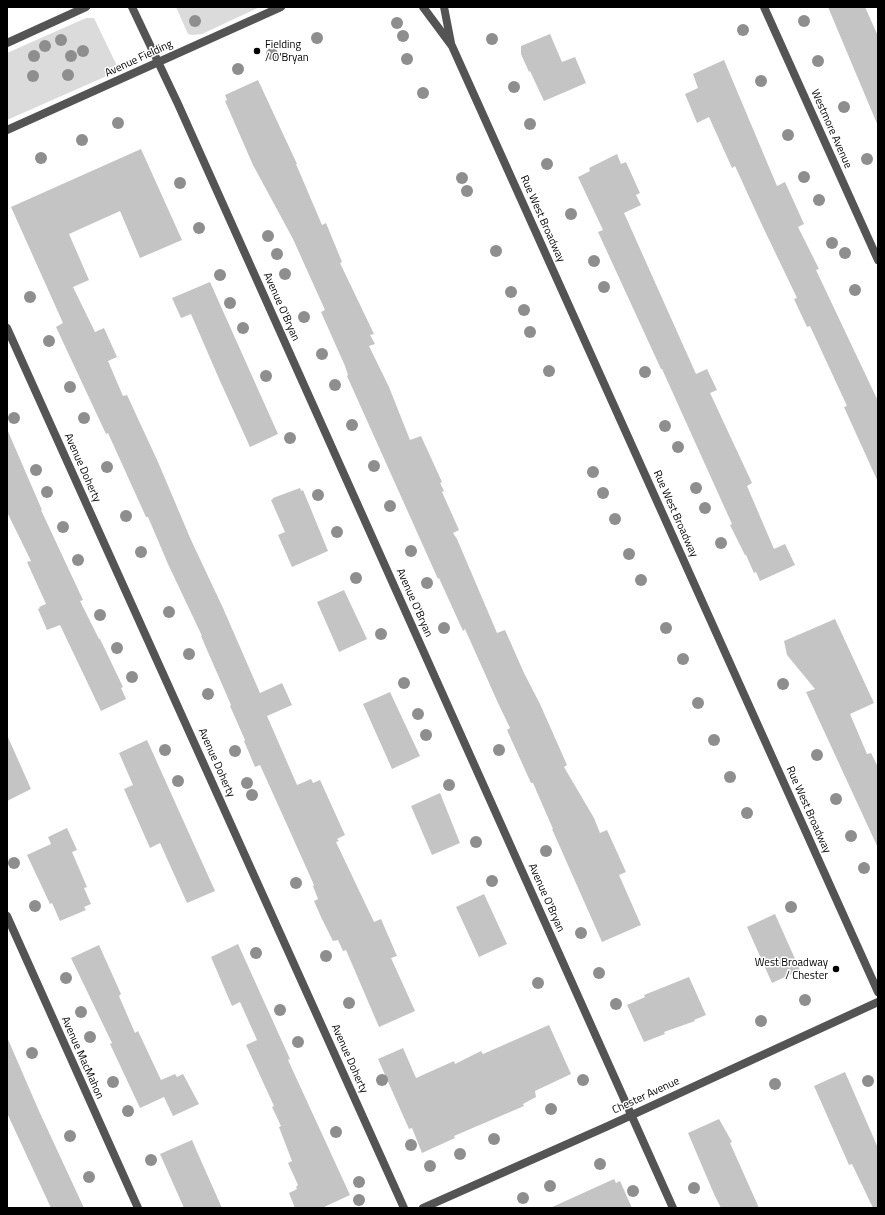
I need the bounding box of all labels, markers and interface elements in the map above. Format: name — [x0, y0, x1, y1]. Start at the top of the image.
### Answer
street label: Avenue Fielding — [103, 38, 175, 80]
place label: Fielding / O'Bryan — [265, 38, 309, 64]
marker: Fielding / O'Bryan — [252, 46, 262, 56]
street label: Westmore Avenue — [808, 87, 854, 171]
street label: Rue West Broadway — [517, 173, 567, 265]
street label: Avenue O'Bryan — [260, 271, 302, 343]
street label: Avenue Doherty — [61, 431, 103, 505]
street label: Rue West Broadway — [650, 468, 700, 560]
street label: Avenue O'Bryan — [393, 567, 435, 639]
street label: Avenue Doherty — [195, 726, 237, 800]
street label: Rue West Broadway — [783, 764, 833, 856]
street label: Avenue O'Bryan — [525, 862, 567, 934]
place label: West Broadway / Chester — [755, 956, 828, 982]
marker: West Broadway / Chester — [831, 964, 841, 974]
street label: Avenue MacMahon — [58, 1015, 106, 1101]
street label: Avenue Doherty — [328, 1022, 370, 1096]
street label: Chester Avenue — [610, 1075, 682, 1117]

